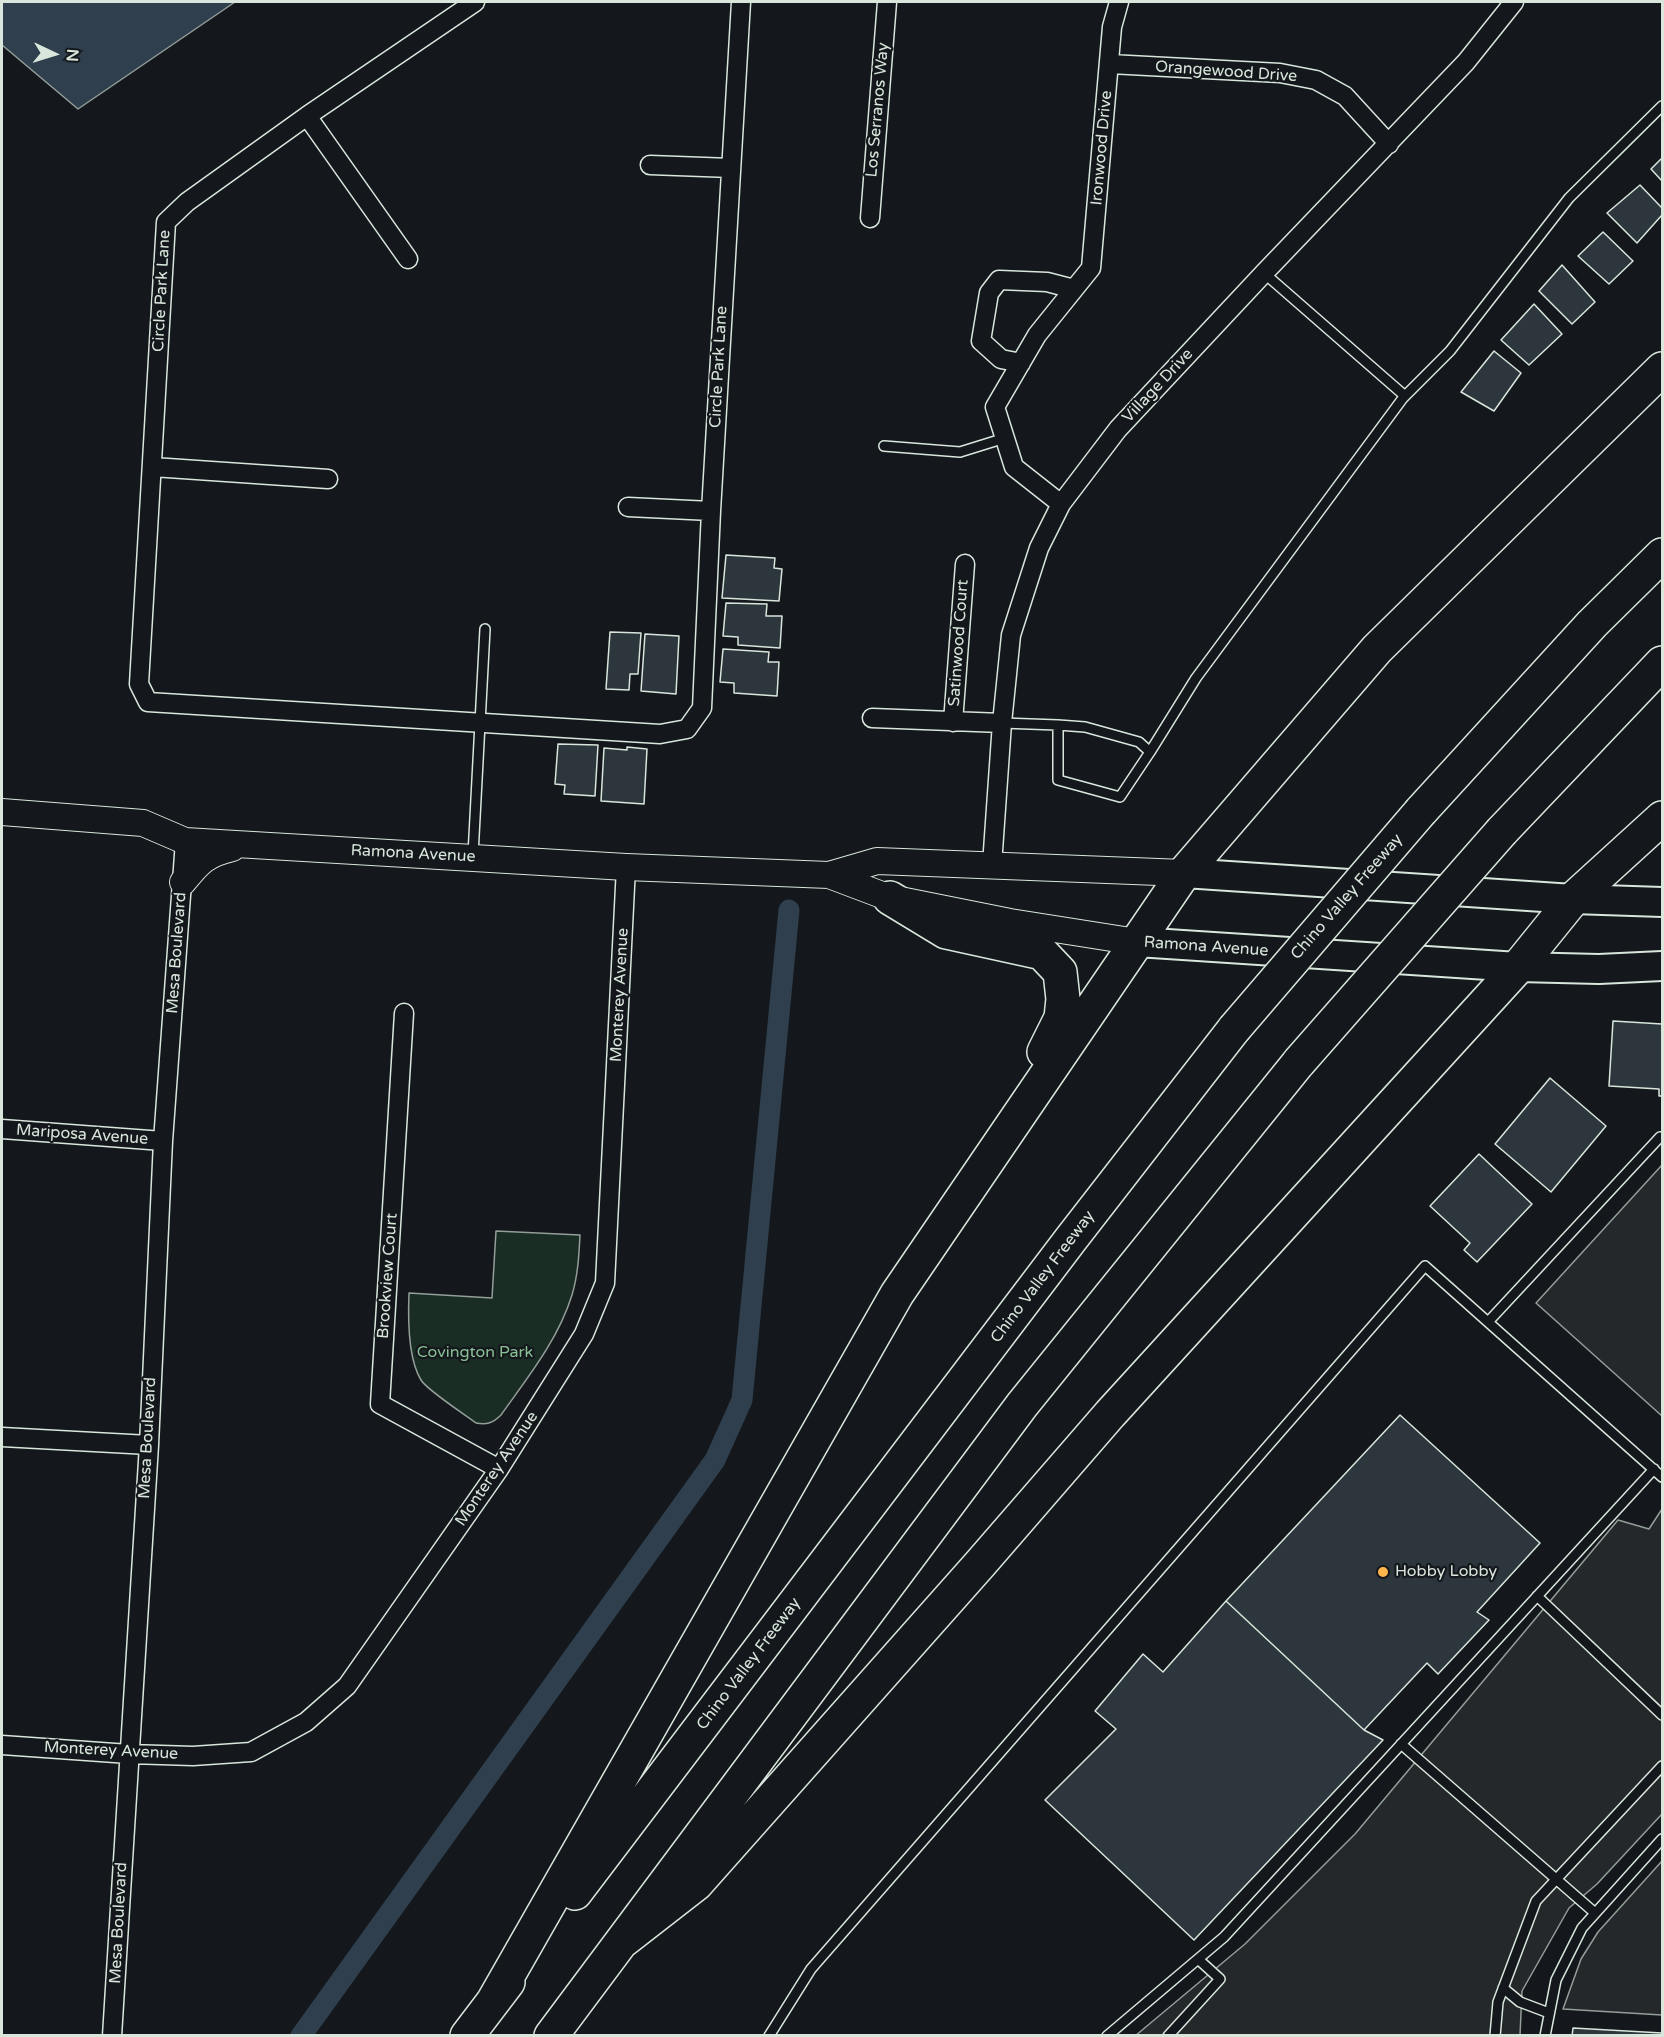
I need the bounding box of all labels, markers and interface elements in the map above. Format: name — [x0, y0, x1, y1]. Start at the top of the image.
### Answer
north arrow — [24, 24, 84, 84]
street label: Los Serranos Way — [863, 42, 893, 178]
text: N — [62, 48, 82, 62]
street label: Orangewood Drive — [1154, 57, 1298, 87]
street label: Ironwood Drive — [1087, 90, 1117, 206]
street label: Circle Park Lane — [149, 230, 175, 352]
street label: Circle Park Lane — [706, 306, 732, 428]
street label: Village Drive — [1119, 345, 1197, 427]
street label: Satinwood Court — [945, 579, 973, 707]
street label: Chino Valley Freeway — [1287, 830, 1407, 964]
street label: Ramona Avenue — [350, 841, 476, 867]
street label: Mesa Boulevard — [163, 892, 191, 1014]
street label: Monterey Avenue — [607, 927, 633, 1063]
street label: Ramona Avenue — [1143, 933, 1269, 961]
street label: Mariposa Avenue — [15, 1121, 149, 1149]
street label: Chino Valley Freeway — [987, 1207, 1099, 1347]
street label: Brookview Court — [374, 1213, 402, 1339]
park label: Covington Park — [417, 1343, 533, 1363]
street label: Mesa Boulevard — [135, 1377, 161, 1499]
street label: Monterey Avenue — [451, 1408, 543, 1530]
place label: Hobby Lobby — [1395, 1562, 1497, 1582]
marker: Hobby Lobby — [1376, 1565, 1390, 1579]
street label: Chino Valley Freeway — [693, 1594, 805, 1734]
street label: Monterey Avenue — [43, 1738, 179, 1764]
street label: Mesa Boulevard — [106, 1862, 132, 1984]

